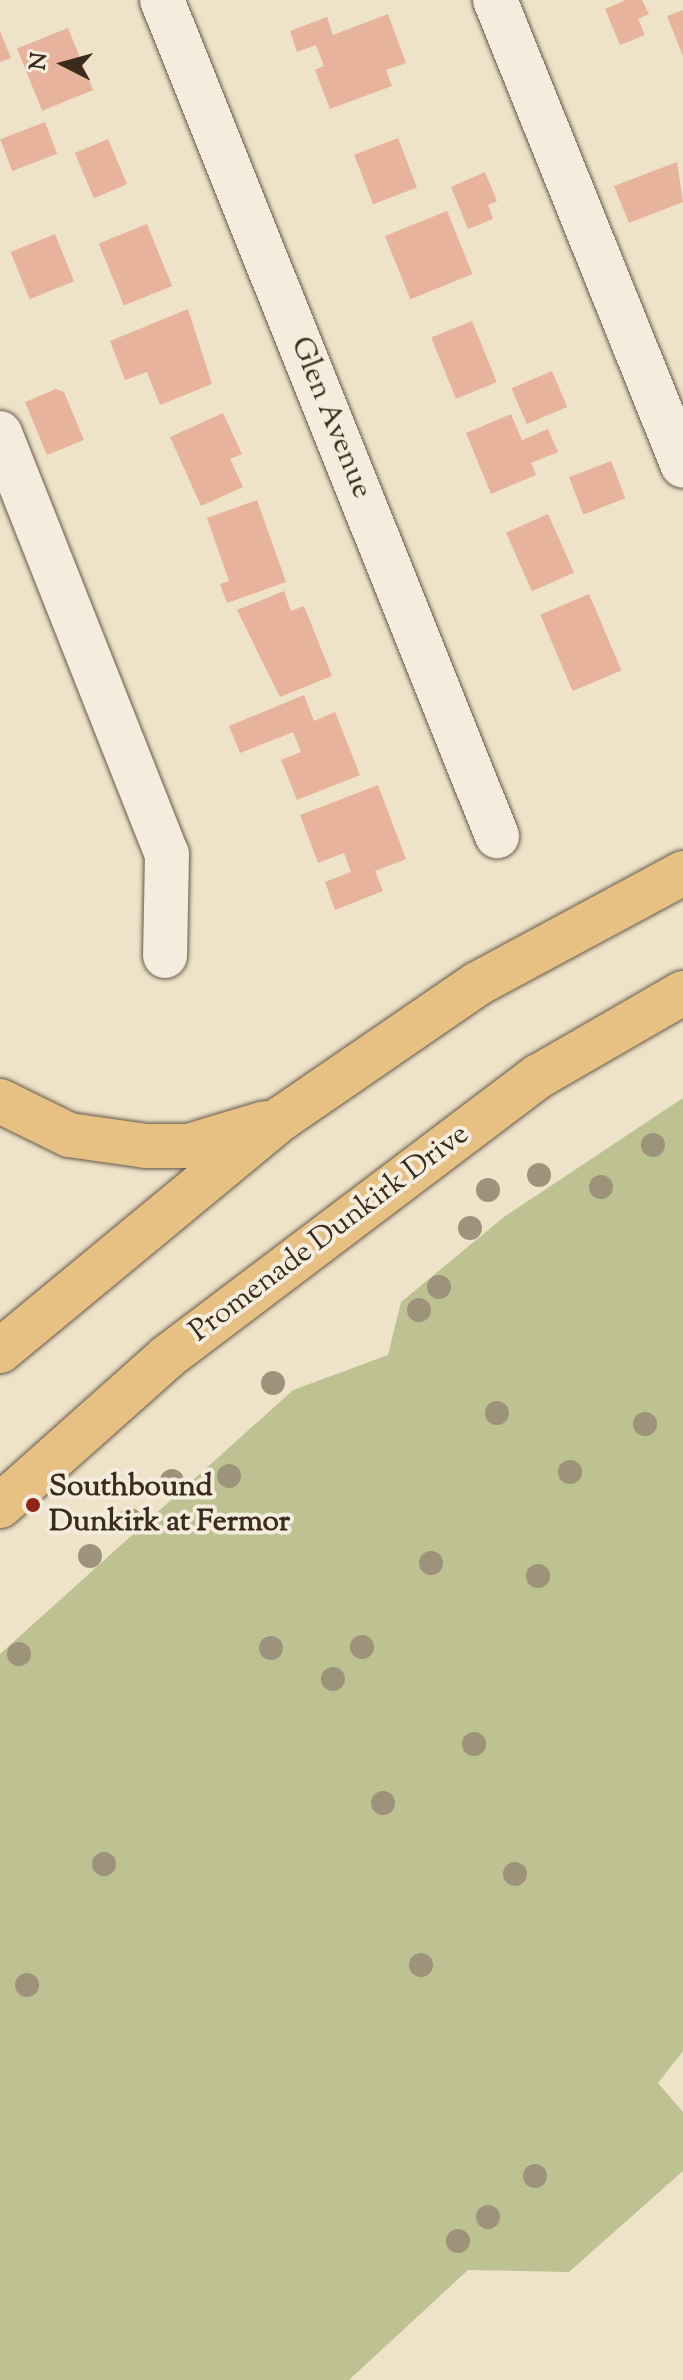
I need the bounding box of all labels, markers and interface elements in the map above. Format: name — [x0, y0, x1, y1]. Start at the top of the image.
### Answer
north arrow — [24, 24, 104, 104]
text: N — [23, 51, 57, 72]
street label: Glen Avenue — [281, 332, 379, 504]
street label: Promenade Dunkirk Drive — [183, 1117, 477, 1351]
place label: Southbound Dunkirk at Fermor — [49, 1470, 290, 1540]
marker: Southbound Dunkirk at Fermor — [24, 1496, 42, 1514]

